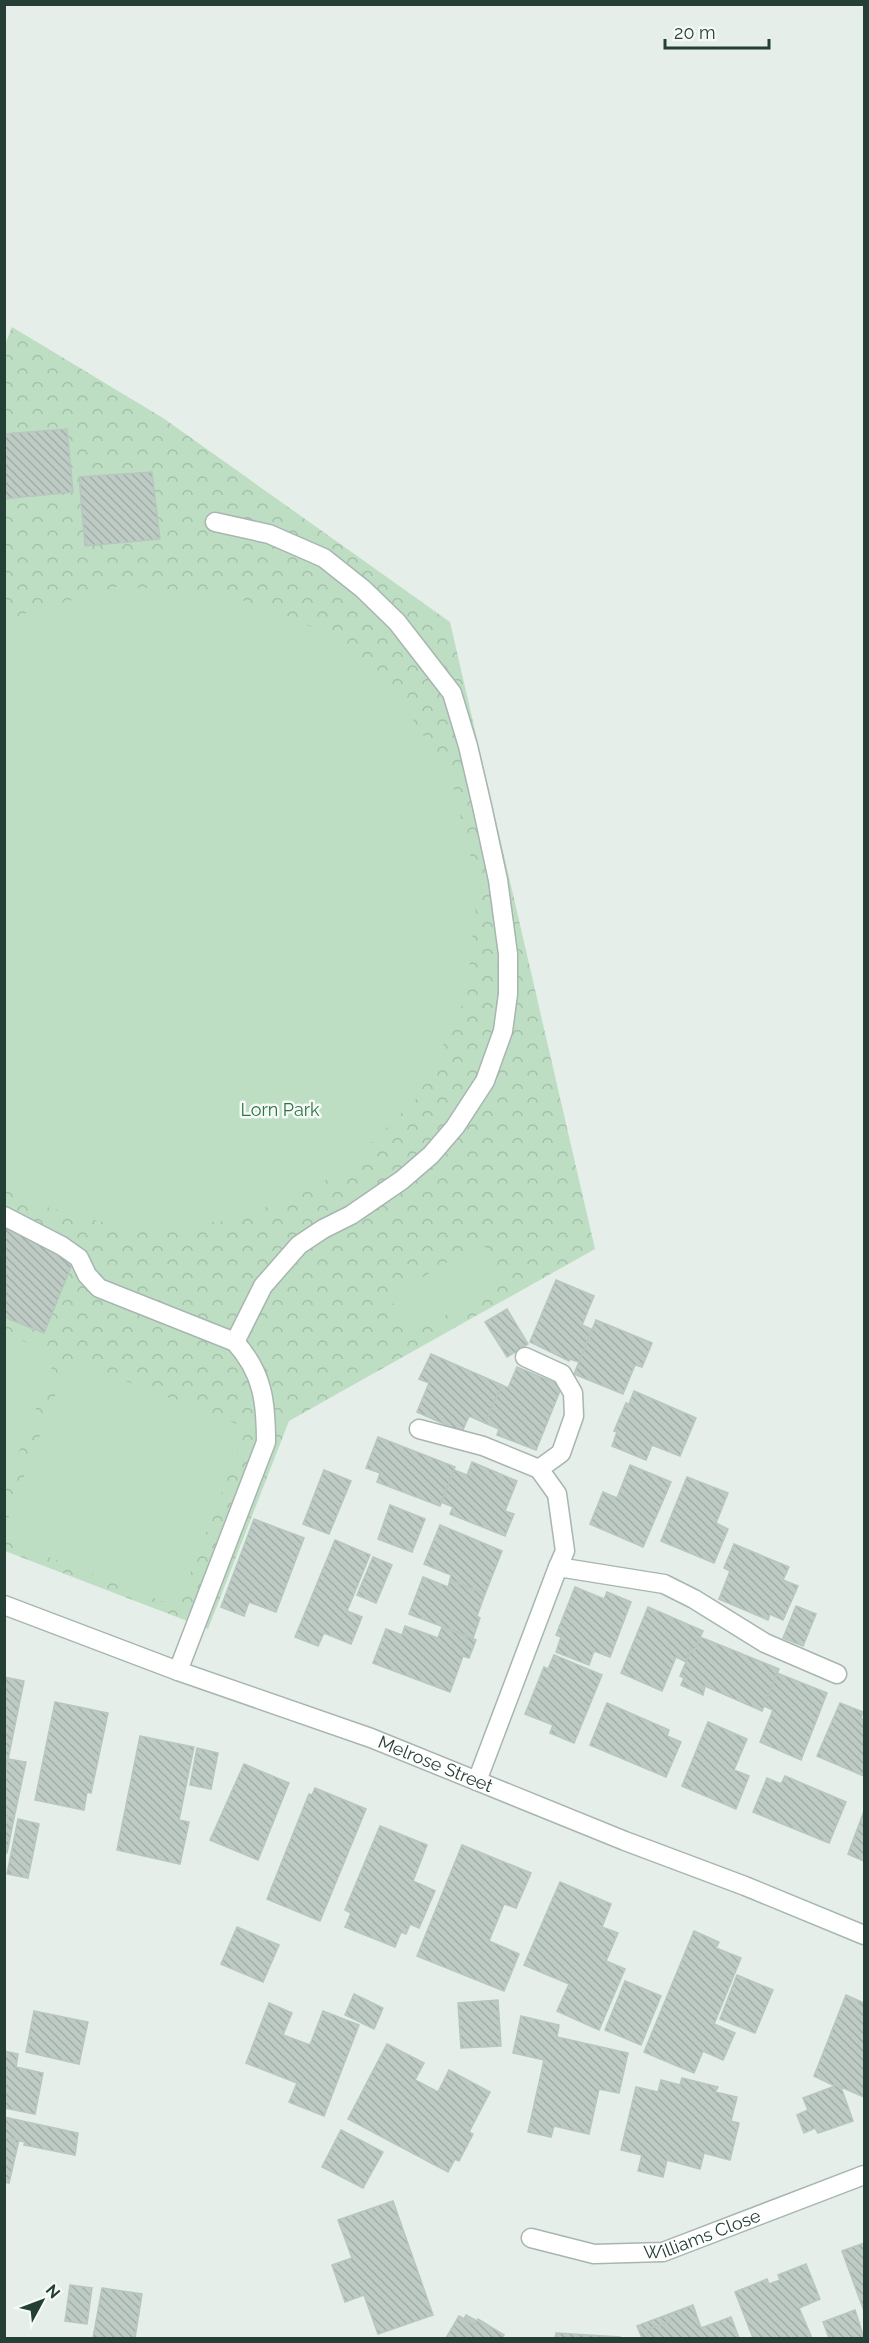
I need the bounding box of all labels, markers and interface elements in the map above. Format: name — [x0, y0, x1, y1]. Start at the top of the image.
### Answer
scale bar — [665, 12, 768, 50]
text: 20 m — [674, 22, 716, 43]
park label: Lorn Park — [240, 1099, 320, 1120]
street label: Melrose Street — [375, 1731, 496, 1796]
street label: Williams Close — [643, 2204, 764, 2263]
north arrow — [12, 2271, 72, 2331]
text: N — [42, 2281, 64, 2302]

